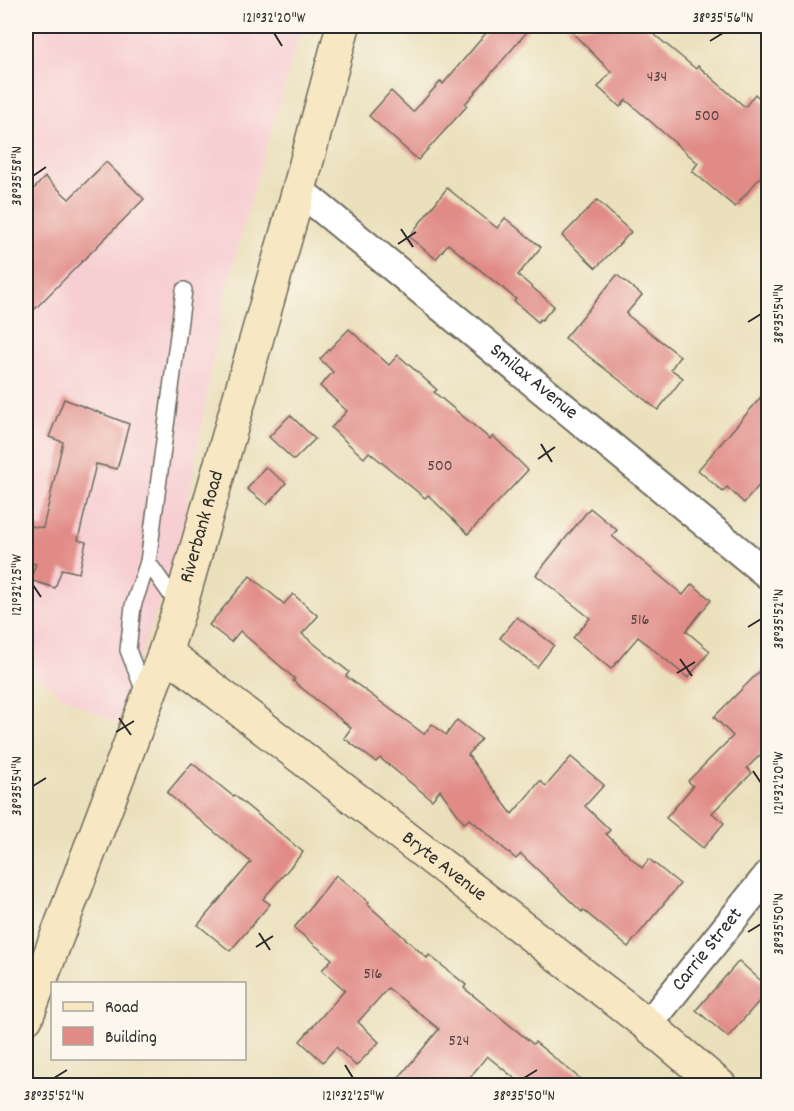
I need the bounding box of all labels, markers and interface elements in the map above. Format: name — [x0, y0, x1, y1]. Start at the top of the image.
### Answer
text: 121°32'20"W — [243, 8, 306, 30]
text: 38°35'56"N — [692, 8, 754, 30]
house number: 434 — [647, 66, 667, 89]
house number: 500 — [695, 105, 719, 128]
text: 38°35'58"N — [7, 146, 29, 206]
text: 38°35'54"N — [769, 284, 791, 344]
street label: Smilax Avenue — [483, 337, 584, 427]
house number: 500 — [428, 455, 452, 478]
street label: Riverbank Road — [173, 468, 232, 587]
text: 121°32'25"W — [7, 554, 29, 616]
text: 38°35'52"N — [769, 589, 791, 649]
house number: 516 — [631, 609, 650, 632]
text: 121°32'20"W — [769, 751, 791, 814]
text: 38°35'54"N — [7, 756, 29, 816]
street label: Bryte Avenue — [395, 825, 492, 909]
text: 38°35'50"N — [769, 893, 791, 955]
street label: Carrie Street — [666, 902, 750, 998]
house number: 516 — [364, 963, 383, 986]
legend — [51, 982, 246, 1060]
text: Road — [105, 996, 139, 1021]
text: Building — [105, 1026, 157, 1051]
house number: 524 — [448, 1030, 470, 1053]
text: 38°35'52"N — [24, 1086, 84, 1108]
text: 121°32'25"W — [322, 1086, 384, 1108]
text: 38°35'50"N — [493, 1086, 555, 1108]

